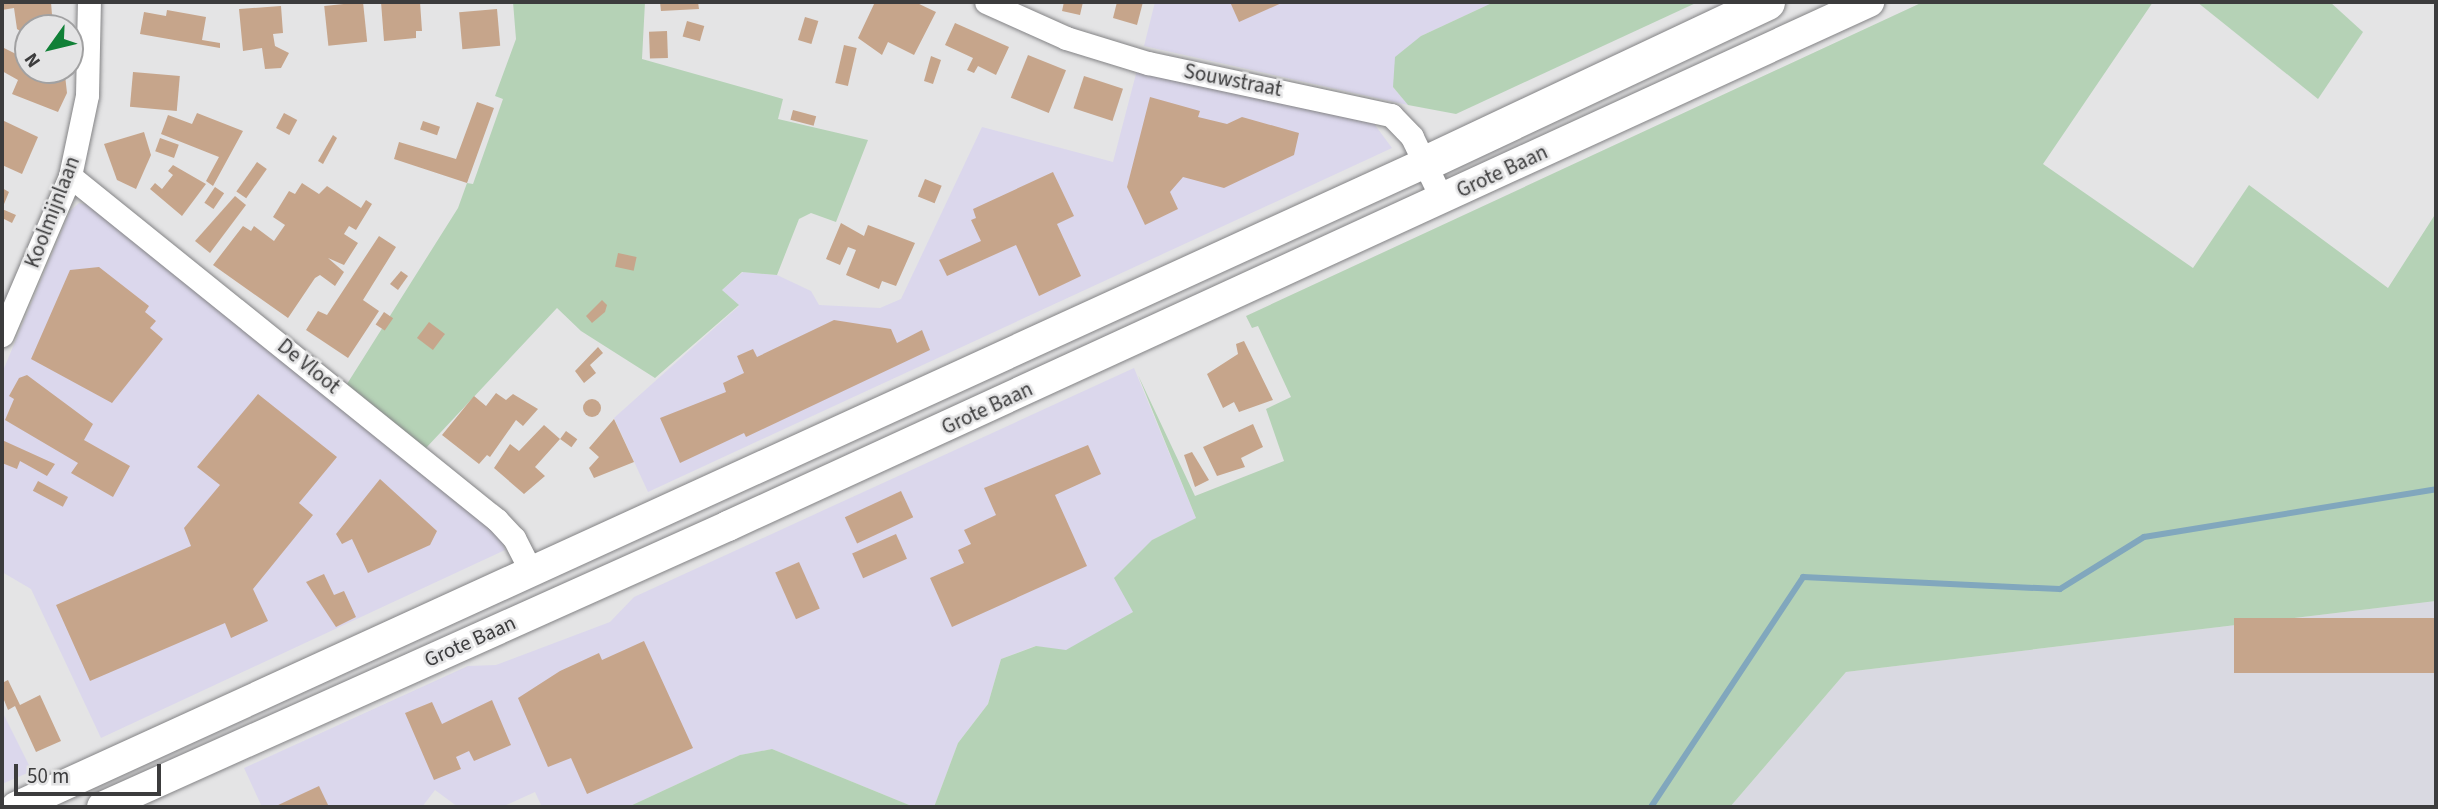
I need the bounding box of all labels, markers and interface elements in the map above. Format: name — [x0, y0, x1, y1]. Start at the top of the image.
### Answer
north arrow — [14, 14, 84, 84]
text: N — [18, 47, 48, 73]
street label: Souwstraat — [1182, 58, 1284, 102]
street label: Grote Baan — [1453, 139, 1551, 203]
street label: Koolmijnlaan — [19, 153, 85, 271]
street label: De Vloot — [273, 333, 345, 399]
street label: Grote Baan — [938, 376, 1036, 440]
street label: Grote Baan — [420, 610, 520, 672]
scale bar — [18, 750, 164, 794]
text: 50 m — [27, 761, 69, 791]

